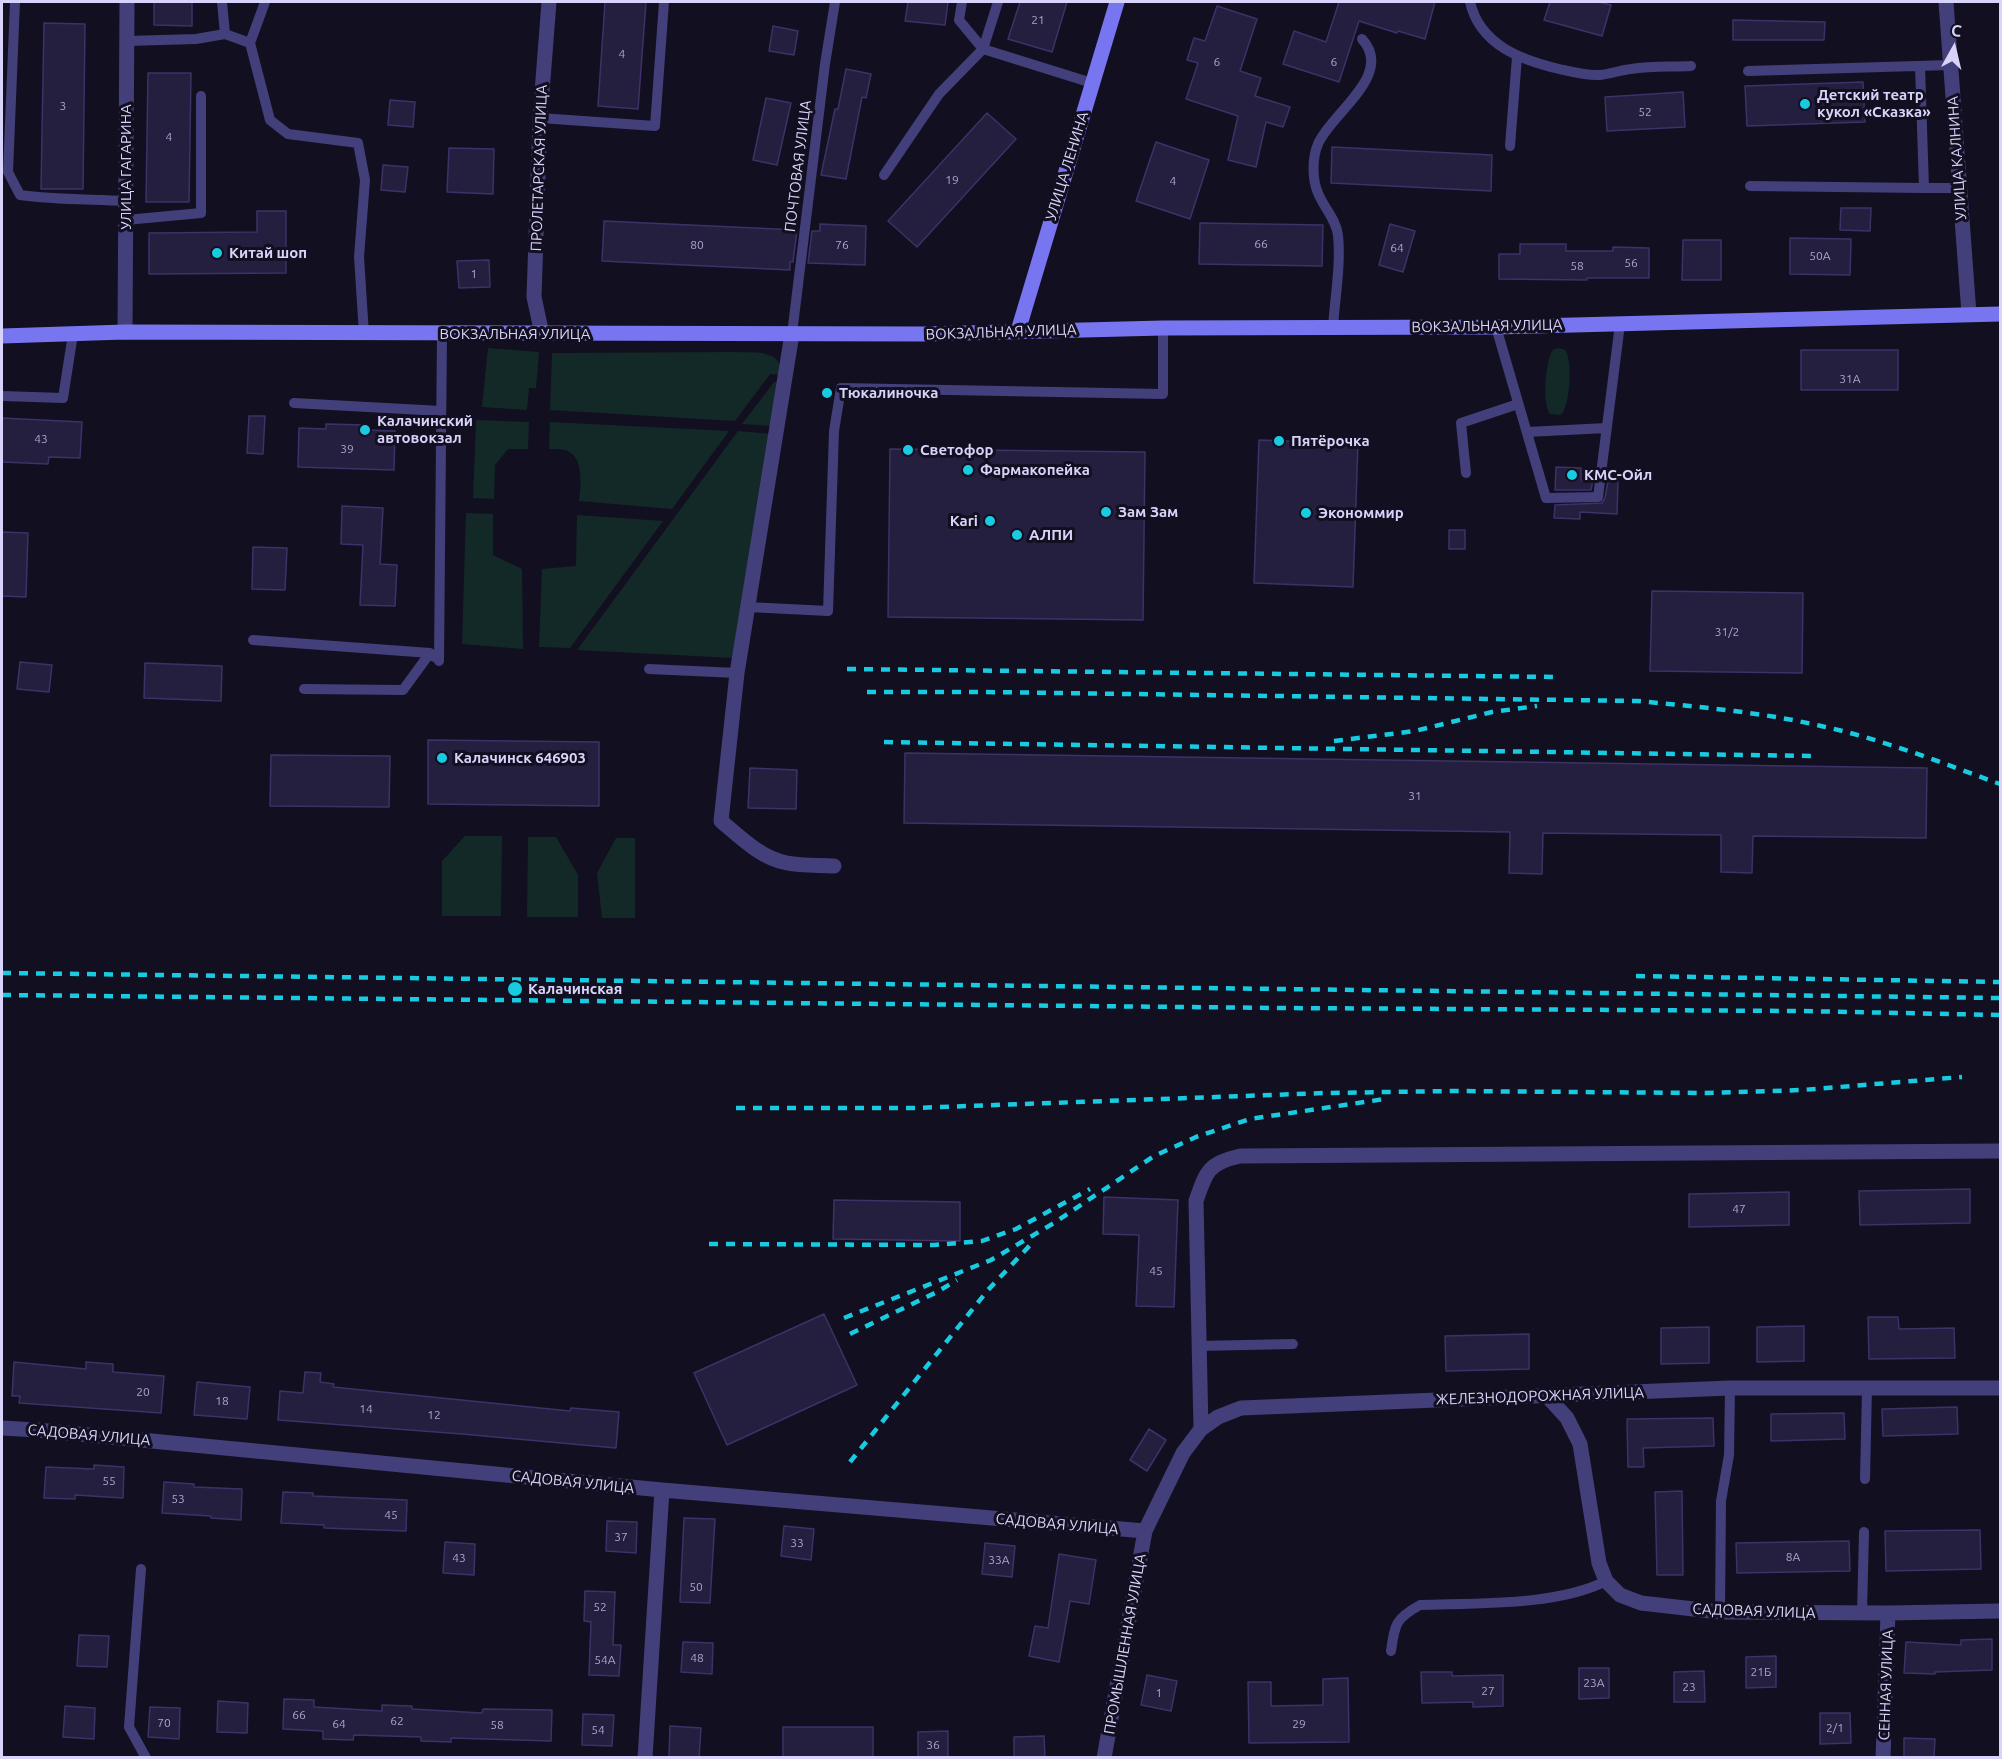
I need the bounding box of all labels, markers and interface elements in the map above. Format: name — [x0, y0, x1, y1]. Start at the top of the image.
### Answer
house number: 21 — [1031, 13, 1045, 27]
north arrow — [1924, 18, 1984, 78]
text: С — [1950, 21, 1963, 40]
house number: 4 — [619, 47, 625, 61]
house number: 6 — [1214, 55, 1220, 69]
house number: 6 — [1331, 55, 1337, 69]
street label: ПРОЛЕТАРСКАЯ УЛИЦА — [527, 84, 551, 252]
place label: Детский театр кукол «Сказка» — [1817, 86, 1931, 121]
street label: УЛИЦА КАЛНИНА — [1944, 95, 1970, 221]
marker: Детский театр кукол «Сказка» — [1798, 97, 1812, 111]
house number: 3 — [60, 99, 66, 113]
street label: ПОЧТОВАЯ УЛИЦА — [781, 99, 815, 233]
street label: УЛИЦА ГАГАРИНА — [117, 104, 135, 230]
house number: 52 — [1638, 105, 1652, 119]
street label: УЛИЦА ЛЕНИНА — [1042, 109, 1092, 223]
house number: 4 — [166, 130, 172, 144]
house number: 19 — [945, 173, 959, 187]
house number: 4 — [1170, 174, 1176, 188]
house number: 66 — [1254, 237, 1268, 251]
house number: 80 — [690, 238, 704, 252]
house number: 76 — [835, 238, 849, 252]
house number: 64 — [1390, 241, 1404, 255]
place label: Китай шоп — [229, 244, 307, 262]
marker: Китай шоп — [210, 246, 224, 260]
house number: 50А — [1809, 249, 1831, 263]
house number: 56 — [1624, 256, 1638, 270]
house number: 58 — [1570, 259, 1584, 273]
house number: 1 — [471, 267, 477, 281]
street label: ВОКЗАЛЬНАЯ УЛИЦА — [1411, 316, 1563, 336]
street label: ВОКЗАЛЬНАЯ УЛИЦА — [925, 320, 1077, 344]
street label: ВОКЗАЛЬНАЯ УЛИЦА — [440, 325, 590, 343]
house number: 31А — [1839, 372, 1861, 386]
place label: Тюкалиночка — [839, 384, 938, 402]
marker: Тюкалиночка — [820, 386, 834, 400]
place label: Калачинский автовокзал — [377, 412, 473, 447]
marker: Калачинский автовокзал — [358, 423, 372, 437]
house number: 43 — [34, 432, 48, 446]
place label: Пятёрочка — [1291, 432, 1370, 450]
marker: Пятёрочка — [1272, 434, 1286, 448]
place label: Светофор — [920, 441, 993, 459]
house number: 39 — [340, 442, 354, 456]
marker: Светофор — [901, 443, 915, 457]
place label: Фармакопейка — [980, 461, 1090, 479]
marker: Фармакопейка — [961, 463, 975, 477]
place label: КМС-Ойл — [1584, 466, 1652, 484]
marker: КМС-Ойл — [1565, 468, 1579, 482]
place label: Зам Зам — [1118, 503, 1178, 521]
place label: Экономмир — [1318, 504, 1404, 522]
marker: Зам Зам — [1099, 505, 1113, 519]
marker: Экономмир — [1299, 506, 1313, 520]
place label: Kari — [950, 512, 978, 530]
marker: Kari — [983, 514, 997, 528]
place label: АЛПИ — [1029, 526, 1073, 544]
marker: АЛПИ — [1010, 528, 1024, 542]
house number: 31/2 — [1715, 625, 1739, 639]
place label: Калачинск 646903 — [454, 749, 586, 767]
marker: Калачинск 646903 — [435, 751, 449, 765]
house number: 31 — [1408, 789, 1422, 803]
marker: Калачинская — [506, 980, 524, 998]
place label: Калачинская — [528, 980, 622, 998]
house number: 47 — [1732, 1202, 1746, 1216]
house number: 45 — [1149, 1264, 1163, 1278]
street label: ЖЕЛЕЗНОДОРОЖНАЯ УЛИЦА — [1436, 1383, 1644, 1409]
house number: 20 — [136, 1385, 150, 1399]
house number: 18 — [215, 1394, 229, 1408]
house number: 14 — [359, 1402, 373, 1416]
house number: 12 — [427, 1408, 441, 1422]
street label: САДОВАЯ УЛИЦА — [27, 1421, 151, 1449]
street label: САДОВАЯ УЛИЦА — [511, 1467, 635, 1497]
house number: 55 — [102, 1474, 116, 1488]
house number: 53 — [171, 1492, 185, 1506]
house number: 45 — [384, 1508, 398, 1522]
street label: САДОВАЯ УЛИЦА — [995, 1510, 1119, 1538]
house number: 37 — [614, 1530, 628, 1544]
house number: 33 — [790, 1536, 804, 1550]
house number: 8А — [1786, 1550, 1800, 1564]
house number: 43 — [452, 1551, 466, 1565]
street label: ПРОМЫШЛЕННАЯ УЛИЦА — [1100, 1552, 1150, 1736]
house number: 33А — [988, 1553, 1010, 1567]
house number: 50 — [689, 1580, 703, 1594]
house number: 52 — [593, 1600, 607, 1614]
street label: САДОВАЯ УЛИЦА — [1692, 1600, 1816, 1622]
street label: СЕННАЯ УЛИЦА — [1875, 1629, 1897, 1741]
house number: 48 — [690, 1651, 704, 1665]
house number: 54А — [594, 1653, 616, 1667]
house number: 21Б — [1751, 1665, 1771, 1679]
house number: 23А — [1583, 1676, 1605, 1690]
house number: 23 — [1682, 1680, 1696, 1694]
house number: 27 — [1481, 1684, 1495, 1698]
house number: 1 — [1156, 1686, 1162, 1700]
house number: 66 — [292, 1708, 306, 1722]
house number: 62 — [390, 1714, 404, 1728]
house number: 70 — [157, 1716, 171, 1730]
house number: 64 — [332, 1717, 346, 1731]
house number: 29 — [1292, 1717, 1306, 1731]
house number: 58 — [490, 1718, 504, 1732]
house number: 2/1 — [1826, 1721, 1844, 1735]
house number: 54 — [591, 1723, 605, 1737]
house number: 36 — [926, 1738, 940, 1752]

